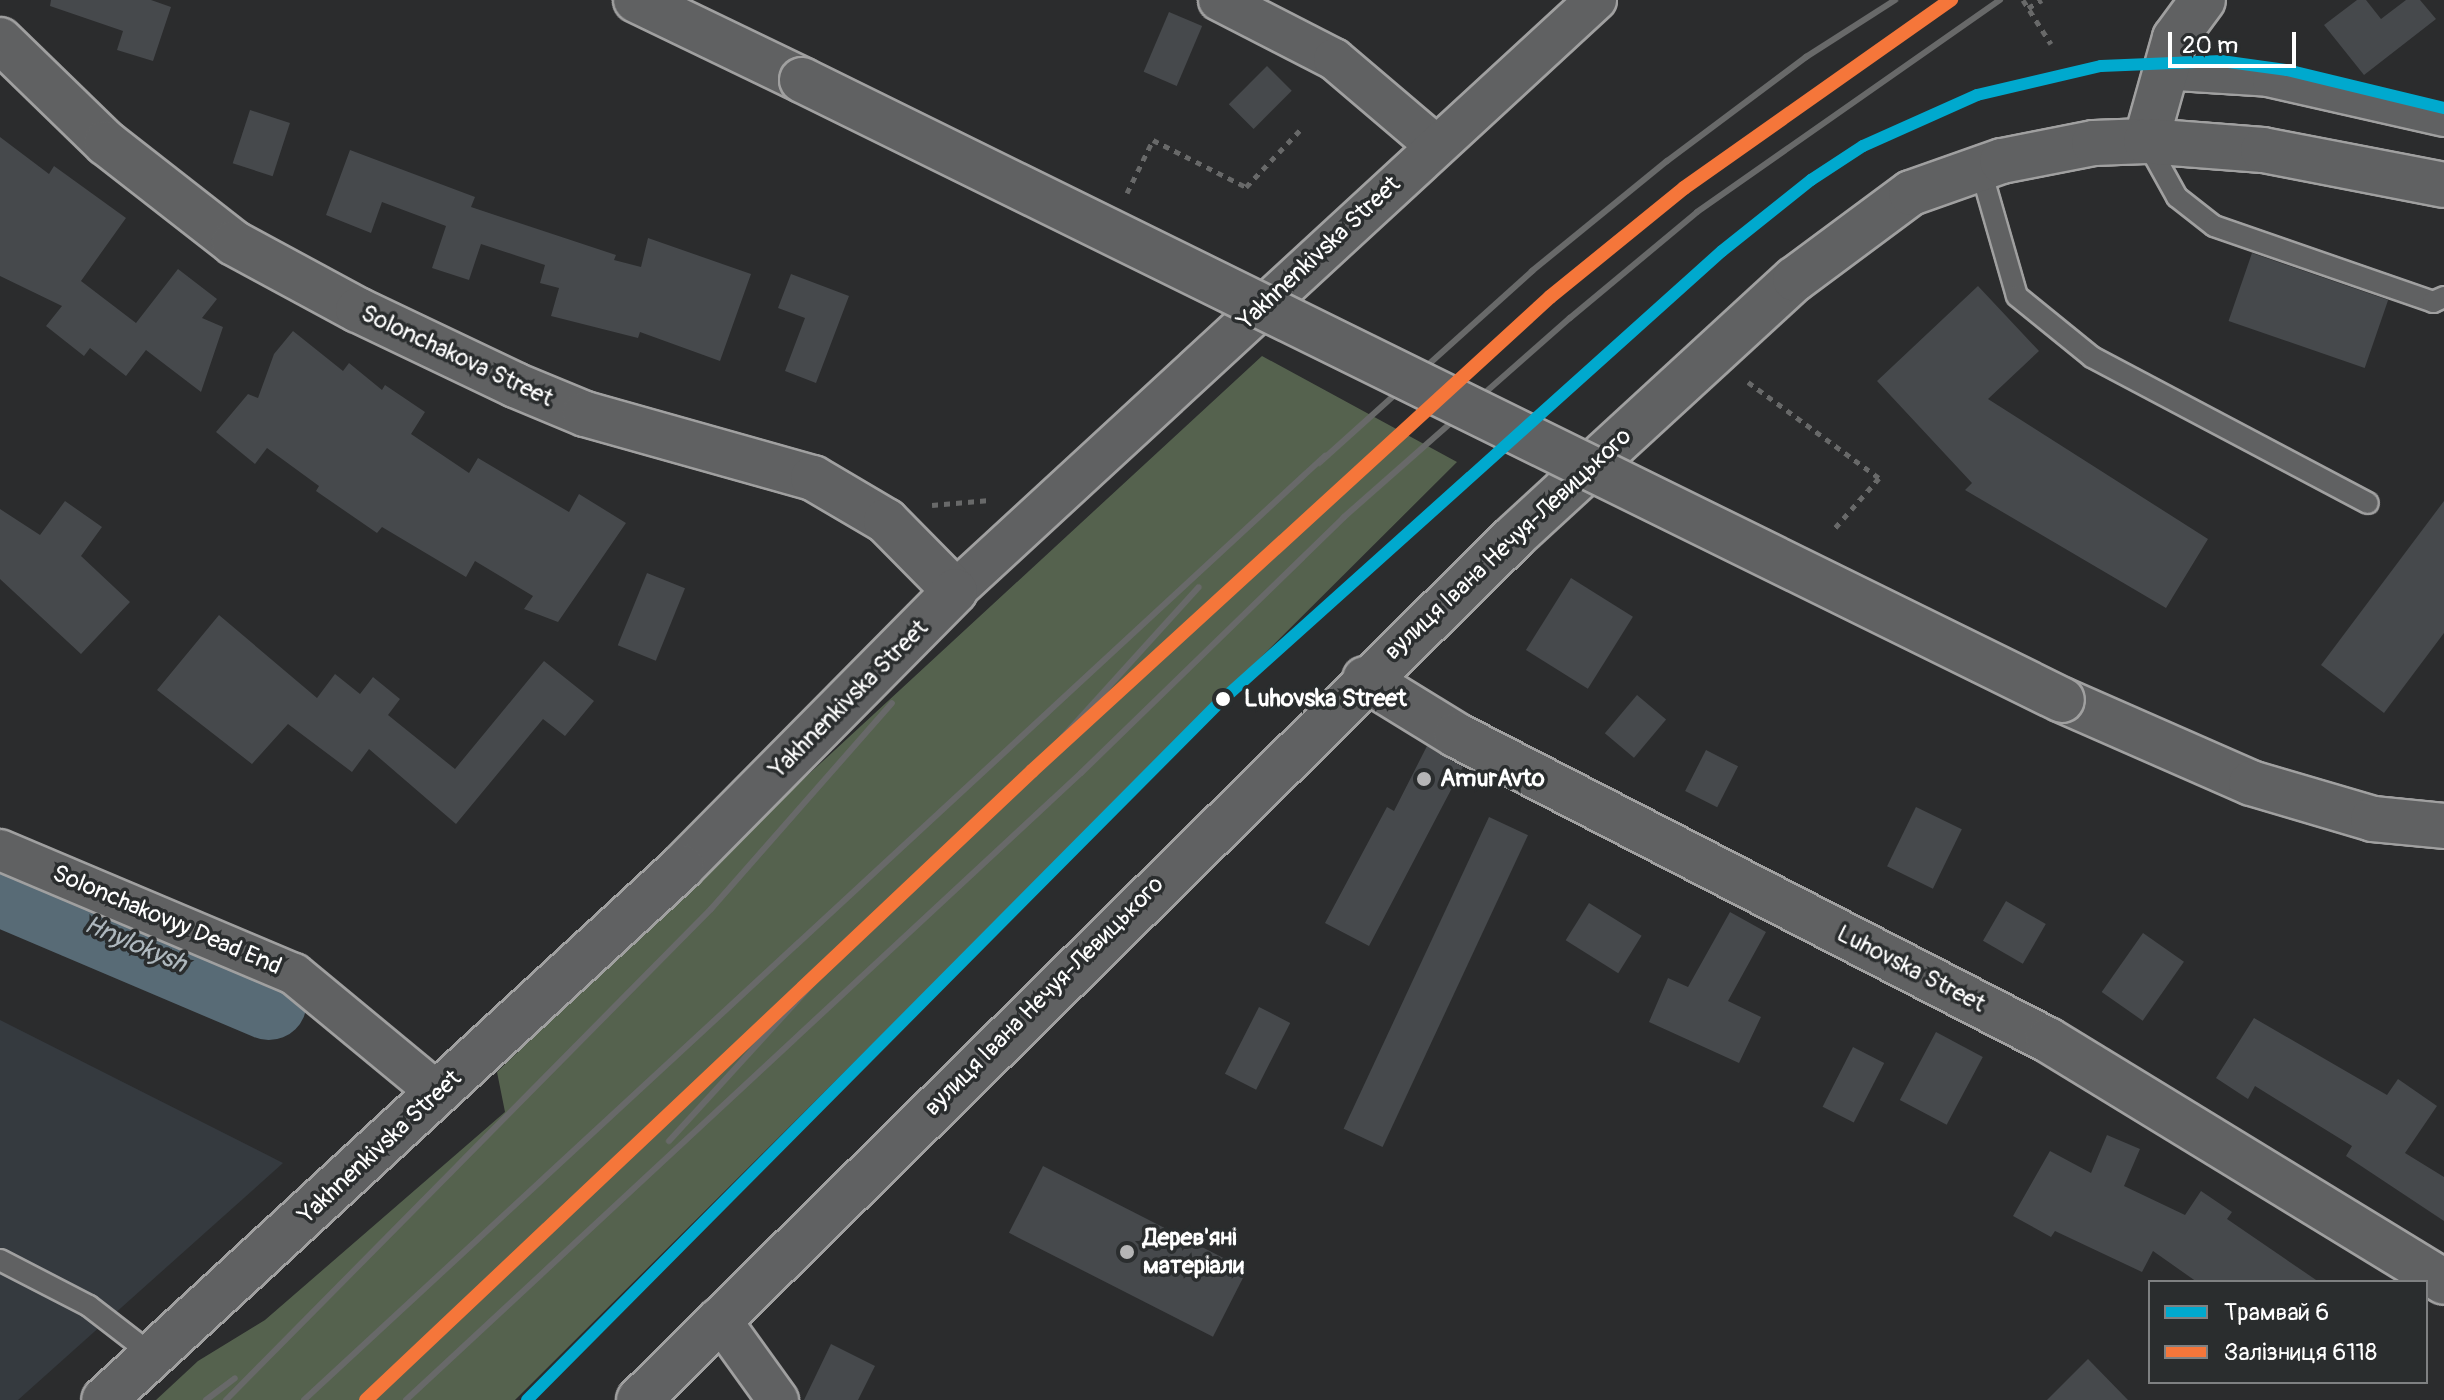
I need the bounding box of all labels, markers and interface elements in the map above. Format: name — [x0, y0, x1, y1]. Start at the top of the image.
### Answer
scale bar — [2172, 16, 2300, 66]
text: 20 m — [2182, 31, 2238, 60]
street label: Yakhnenkivska Street — [1232, 170, 1406, 336]
street label: Solonchakova Street — [356, 299, 558, 413]
street label: вулиця Івана Нечуя-Левицького — [1379, 422, 1637, 666]
street label: Yakhnenkivska Street — [764, 614, 934, 784]
marker: Luhovska Street — [1209, 685, 1237, 713]
place label: Luhovska Street — [1244, 685, 1407, 713]
place label: AmurAvto — [1440, 765, 1545, 793]
marker: AmurAvto — [1415, 770, 1433, 788]
street label: Solonchakovyy Dead End — [48, 859, 286, 981]
street label: вулиця Івана Нечуя-Левицького — [918, 870, 1170, 1122]
water label: Hnylokysh — [79, 910, 191, 980]
street label: Luhovska Street — [1832, 919, 1990, 1019]
street label: Yakhnenkivska Street — [293, 1064, 467, 1230]
place label: Дерев'янi матерiали — [1143, 1224, 1244, 1280]
marker: Дерев'янi матерiали — [1118, 1243, 1136, 1261]
legend — [2148, 1280, 2428, 1384]
text: Трамвай 6 — [2224, 1298, 2329, 1327]
text: Залізниця 6118 — [2224, 1338, 2377, 1367]

